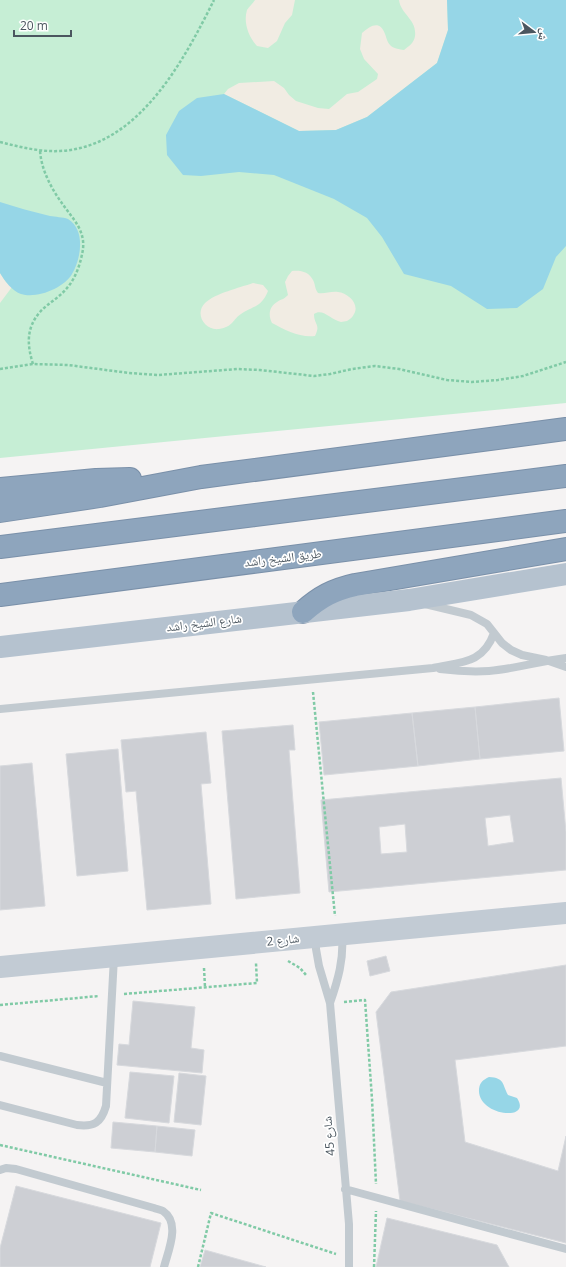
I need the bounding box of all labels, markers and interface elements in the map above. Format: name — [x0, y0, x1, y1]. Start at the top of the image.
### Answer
scale bar — [14, 12, 71, 38]
north arrow — [514, 12, 554, 52]
text: 20 m — [20, 17, 48, 34]
text: ش — [534, 27, 553, 43]
street label: طريق الشيخ راشد — [243, 544, 323, 571]
street label: شارع الشيخ راشد — [165, 609, 243, 636]
street label: شارع 2 — [266, 929, 300, 950]
street label: شارع 45 — [318, 1115, 339, 1157]

